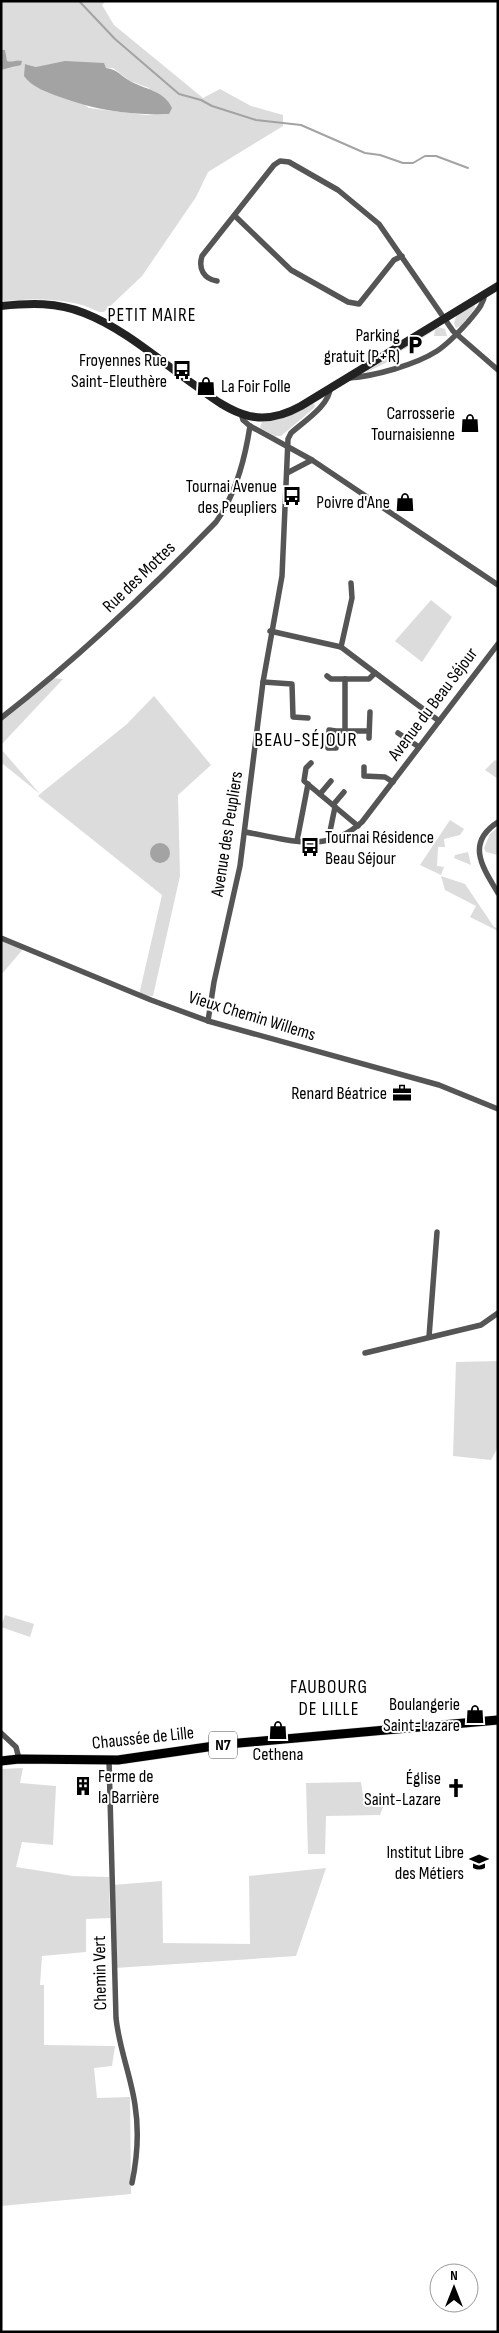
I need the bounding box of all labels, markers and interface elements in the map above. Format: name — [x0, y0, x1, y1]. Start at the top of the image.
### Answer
district label: PETIT MAIRE — [108, 304, 197, 327]
place label: Parking gratuit (P+R) — [324, 325, 400, 367]
parking icon: Parking gratuit (P+R) — [404, 334, 426, 356]
place label: Froyennes Rue Saint-Eleuthère — [71, 350, 167, 392]
bus stop icon: Froyennes Rue Saint-Eleuthère — [171, 359, 193, 381]
shop icon: La Foir Folle — [195, 375, 217, 397]
place label: La Foir Folle — [221, 376, 291, 397]
place label: Carrosserie Tournaisienne — [371, 403, 455, 445]
shop icon: Carrosserie Tournaisienne — [459, 412, 481, 434]
place label: Tournai Avenue des Peupliers — [186, 476, 277, 518]
bus stop icon: Tournai Avenue des Peupliers — [281, 485, 303, 507]
shop icon: Poivre d'Ane — [394, 491, 416, 513]
place label: Poivre d'Ane — [316, 492, 390, 513]
street label: Rue des Mottes — [98, 537, 180, 617]
street label: Avenue du Beau Séjour — [383, 644, 482, 765]
district label: BEAU-SÉJOUR — [254, 728, 358, 752]
street label: Avenue des Peupliers — [207, 770, 247, 899]
place label: Tournai Résidence Beau Séjour — [325, 827, 434, 869]
bus stop icon: Tournai Résidence Beau Séjour — [299, 836, 321, 858]
street label: Vieux Chemin Willems — [186, 987, 318, 1045]
office icon: Renard Béatrice — [391, 1082, 413, 1104]
place label: Renard Béatrice — [291, 1083, 387, 1104]
district label: FAUBOURG DE LILLE — [290, 1676, 368, 1721]
place label: Boulangerie Saint-Lazare — [383, 1694, 460, 1736]
shop icon: Boulangerie Saint-Lazare — [464, 1703, 486, 1725]
shop icon: Cethena — [267, 1719, 289, 1741]
street label: Chaussée de Lille — [91, 1722, 195, 1754]
road number: N7 — [209, 1732, 237, 1758]
place label: Cethena — [253, 1744, 303, 1765]
place label: Ferme de la Barrière — [98, 1766, 159, 1808]
place label: Église Saint-Lazare — [364, 1768, 441, 1810]
building icon: Ferme de la Barrière — [72, 1775, 94, 1797]
church icon: Église Saint-Lazare — [445, 1777, 467, 1799]
place label: Institut Libre des Métiers — [386, 1842, 464, 1884]
school or university icon: Institut Libre des Métiers — [468, 1851, 490, 1873]
street label: Chemin Vert — [89, 1935, 111, 2011]
north arrow — [429, 2263, 479, 2313]
text: N — [450, 2267, 458, 2284]

